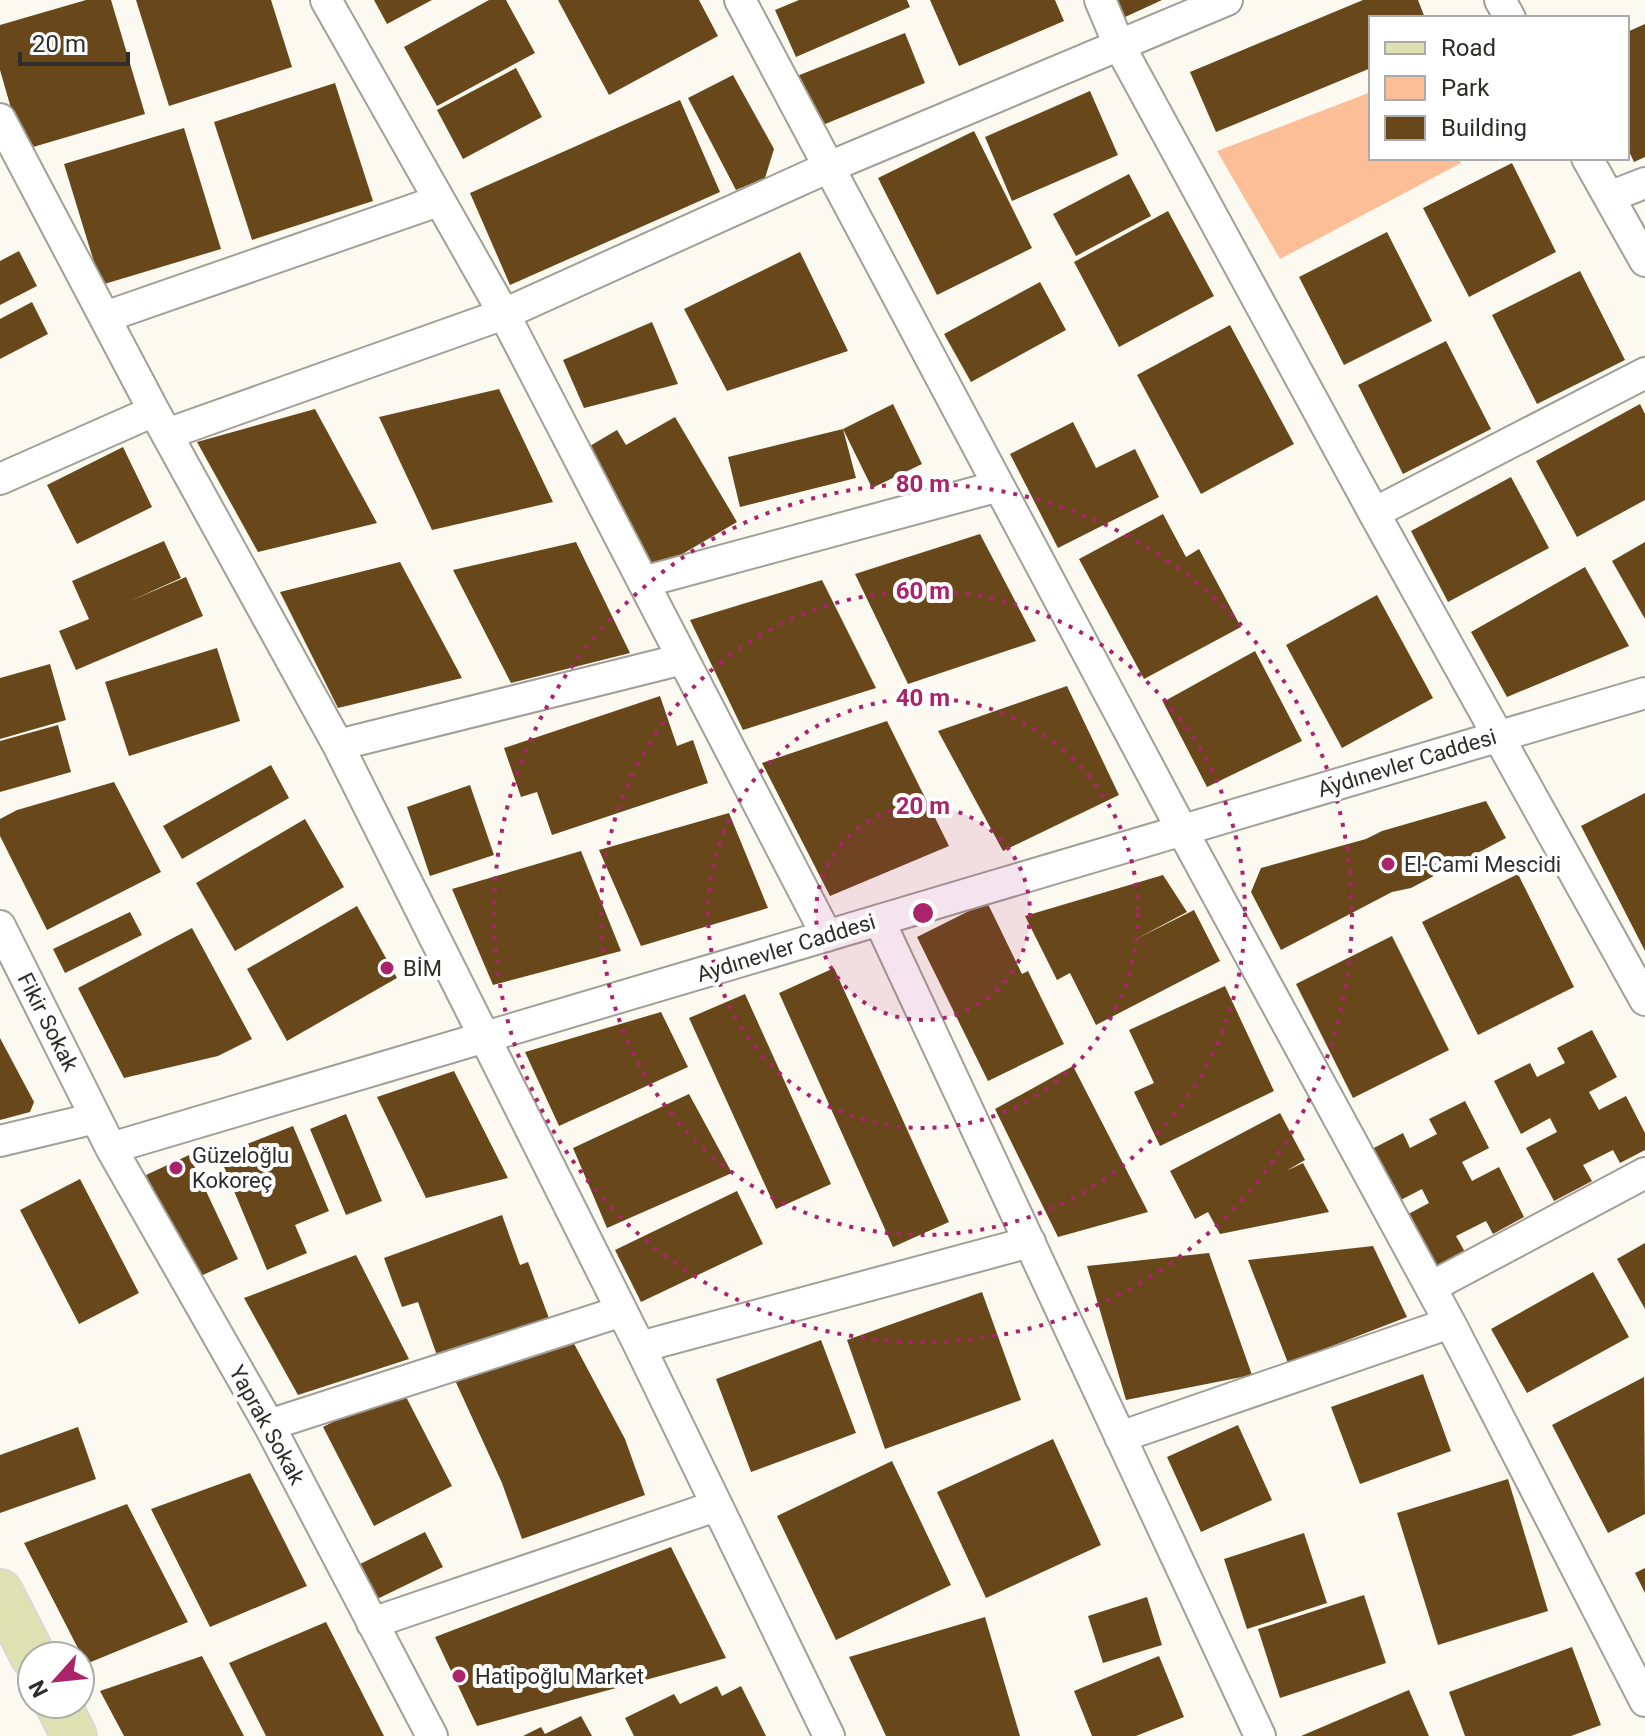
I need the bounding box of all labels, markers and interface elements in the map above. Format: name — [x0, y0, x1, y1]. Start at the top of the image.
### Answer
scale bar — [20, 16, 128, 66]
legend — [1369, 16, 1629, 160]
text: 20 m — [32, 30, 86, 58]
text: Road — [1441, 34, 1496, 62]
text: Park — [1441, 74, 1490, 102]
text: Building — [1441, 114, 1527, 142]
text: 80 m — [896, 470, 950, 498]
text: 60 m — [896, 577, 950, 605]
text: 40 m — [896, 684, 950, 712]
street label: Aydınevler Caddesi — [1315, 724, 1499, 802]
text: 20 m — [896, 792, 950, 820]
place label: El-Cami Mescidi — [1404, 852, 1561, 877]
marker: El-Cami Mescidi — [1379, 855, 1397, 873]
centre of rings — [909, 899, 937, 927]
street label: Aydınevler Caddesi — [694, 909, 878, 987]
place label: BİM — [403, 956, 442, 981]
marker: BİM — [378, 959, 396, 977]
street label: Fikir Sokak — [13, 969, 84, 1076]
place label: Güzeloğlu Kokoreç — [192, 1143, 289, 1193]
marker: Güzeloğlu Kokoreç — [167, 1159, 185, 1177]
street label: Yaprak Sokak — [224, 1361, 310, 1490]
north arrow — [16, 1640, 96, 1720]
place label: Hatipoğlu Market — [475, 1664, 644, 1689]
marker: Hatipoğlu Market — [450, 1667, 468, 1685]
text: N — [24, 1676, 53, 1701]

